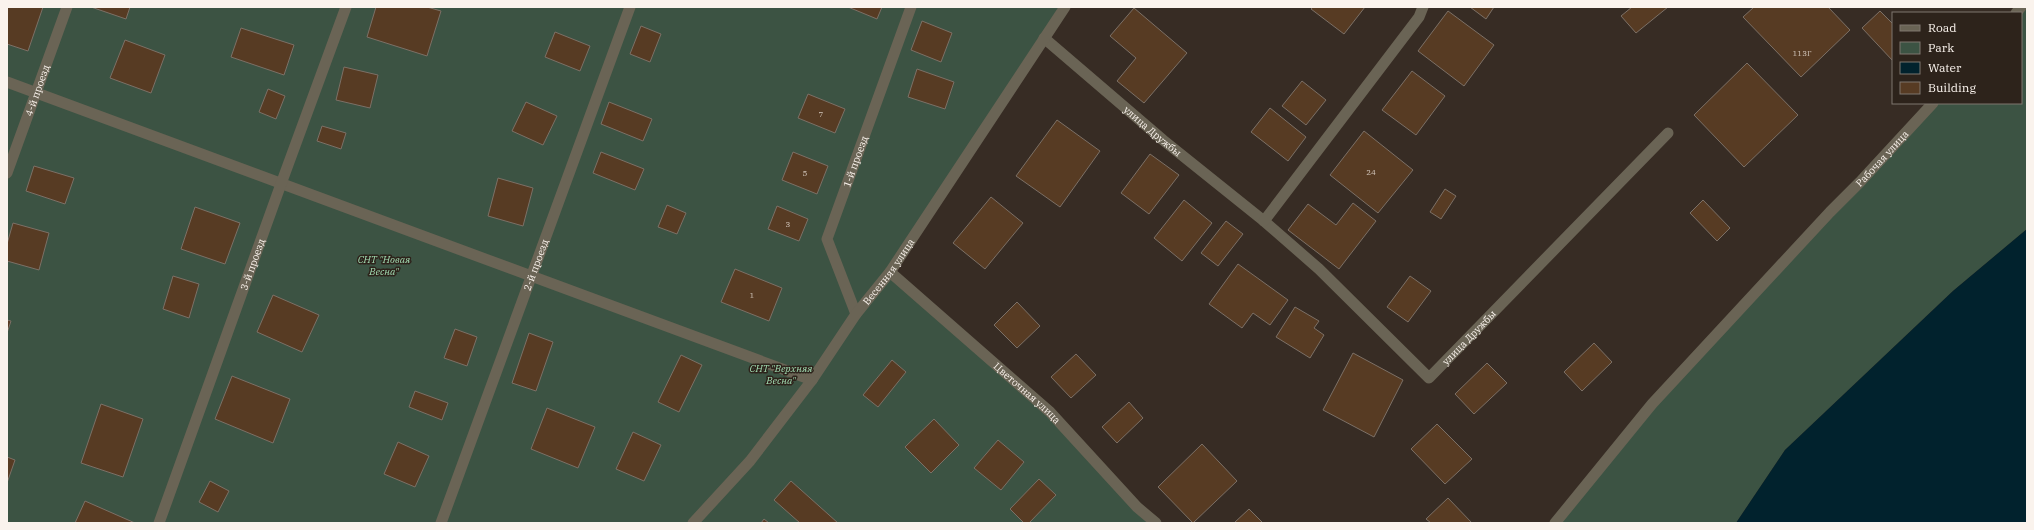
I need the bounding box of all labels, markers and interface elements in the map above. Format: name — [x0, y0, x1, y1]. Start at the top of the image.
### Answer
legend — [1892, 12, 2022, 104]
text: Road — [1928, 20, 1957, 35]
text: Park — [1928, 40, 1954, 55]
house number: 113Г — [1793, 48, 1812, 58]
text: Water — [1928, 60, 1962, 75]
street label: 4-й проезд — [22, 63, 53, 118]
text: Building — [1928, 80, 1976, 95]
street label: улица Дружбы — [1121, 103, 1184, 159]
house number: 7 — [819, 109, 824, 119]
street label: Рабочая улица — [1853, 127, 1912, 190]
street label: 1-й проезд — [840, 134, 871, 189]
house number: 24 — [1366, 167, 1376, 177]
house number: 5 — [803, 168, 808, 178]
house number: 3 — [786, 219, 791, 229]
street label: Весенняя улица — [860, 236, 918, 308]
street label: 3-й проезд — [237, 237, 268, 292]
street label: 2-й проезд — [521, 237, 551, 292]
park label: СНТ "Новая Весна" — [358, 253, 411, 278]
house number: 1 — [750, 290, 755, 300]
street label: улица Дружбы — [1439, 307, 1499, 368]
street label: Цветочная улица — [991, 360, 1064, 427]
park label: СНТ "Верхняя Весна" — [750, 362, 813, 387]

